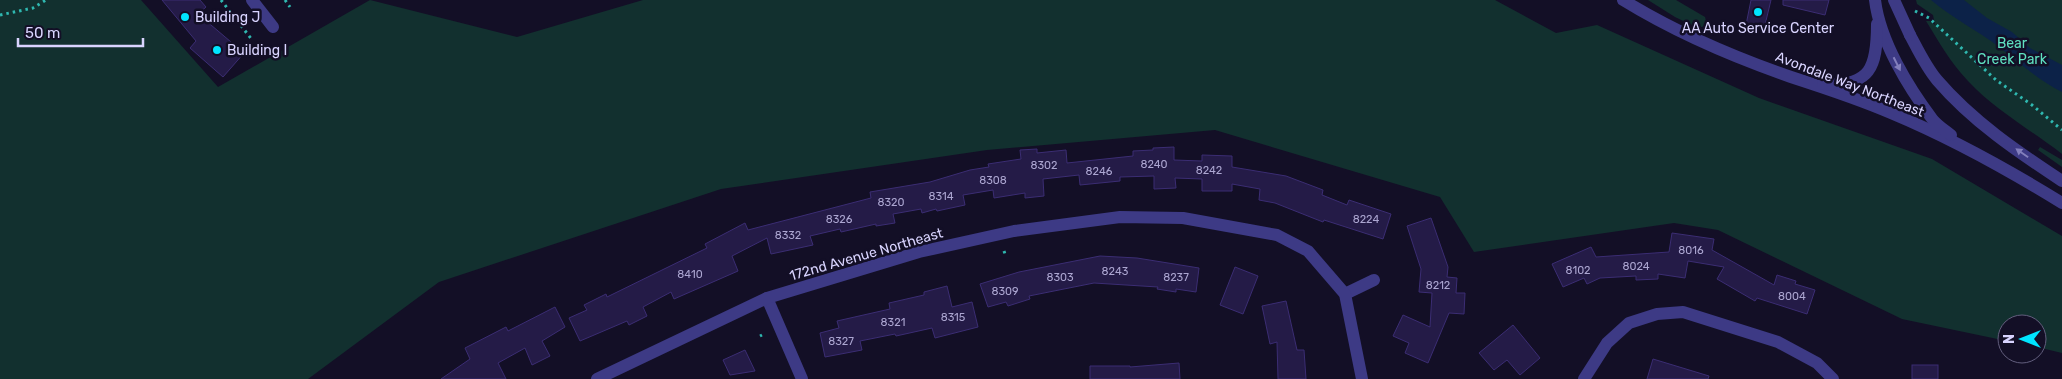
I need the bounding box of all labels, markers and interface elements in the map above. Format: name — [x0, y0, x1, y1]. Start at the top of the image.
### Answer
marker: AA Auto Service Center — [1752, 6, 1764, 18]
place label: Building J — [195, 9, 260, 26]
marker: Building J — [179, 11, 191, 23]
scale bar — [18, 15, 142, 47]
place label: AA Auto Service Center — [1682, 20, 1835, 37]
text: 50 m — [25, 24, 60, 42]
park label: Bear Creek Park — [1977, 35, 2048, 68]
place label: Building I — [227, 42, 287, 59]
marker: Building I — [211, 44, 223, 56]
street label: Avondale Way Northeast — [1773, 48, 1927, 121]
one-way arrow — [1893, 56, 1901, 71]
one-way arrow — [2016, 148, 2029, 159]
house number: 8240 — [1140, 158, 1168, 171]
house number: 8302 — [1030, 159, 1058, 172]
house number: 8242 — [1196, 164, 1222, 177]
house number: 8246 — [1086, 165, 1113, 178]
house number: 8308 — [979, 174, 1007, 187]
house number: 8314 — [929, 190, 954, 203]
house number: 8320 — [877, 196, 905, 209]
house number: 8326 — [826, 213, 853, 226]
house number: 8224 — [1353, 213, 1379, 226]
street label: 172nd Avenue Northeast — [787, 224, 945, 285]
house number: 8332 — [775, 229, 801, 242]
house number: 8016 — [1678, 244, 1704, 257]
house number: 8024 — [1622, 260, 1650, 273]
house number: 8102 — [1565, 264, 1591, 277]
house number: 8243 — [1102, 265, 1129, 278]
house number: 8410 — [677, 268, 703, 281]
house number: 8303 — [1046, 271, 1074, 284]
house number: 8237 — [1163, 271, 1189, 284]
house number: 8212 — [1426, 279, 1450, 292]
house number: 8309 — [991, 285, 1019, 298]
house number: 8004 — [1778, 290, 1806, 303]
house number: 8315 — [941, 311, 966, 324]
north arrow — [1997, 314, 2047, 364]
house number: 8321 — [881, 316, 905, 329]
text: N — [2001, 334, 2018, 344]
house number: 8327 — [828, 335, 854, 348]

